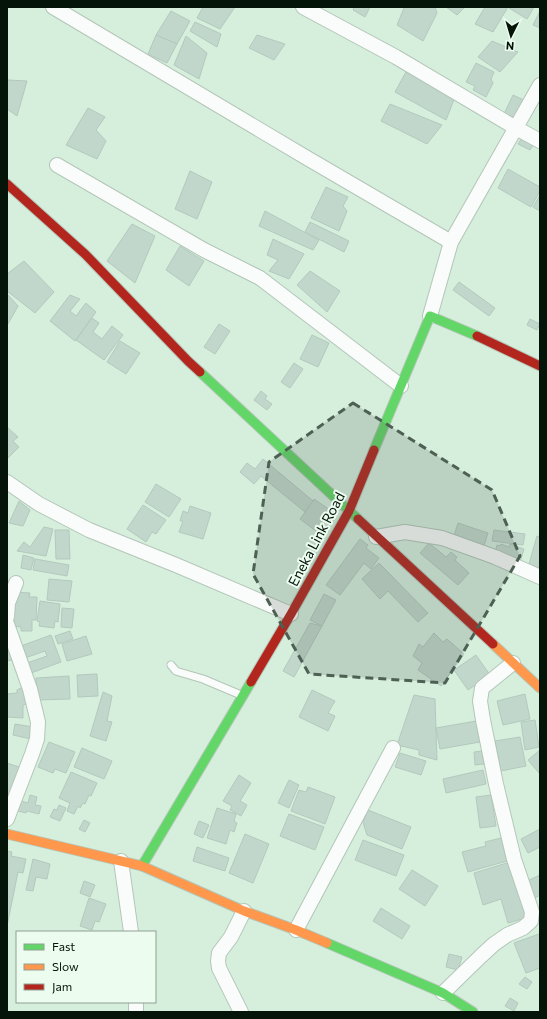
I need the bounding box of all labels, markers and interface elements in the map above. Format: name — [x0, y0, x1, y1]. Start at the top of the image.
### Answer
north arrow — [491, 16, 531, 56]
text: N — [505, 40, 515, 53]
street label: Eneka Link Road — [284, 489, 348, 589]
legend — [16, 931, 156, 1003]
text: Fast — [52, 939, 75, 953]
text: Slow — [52, 959, 79, 973]
text: Jam — [52, 979, 72, 994]

